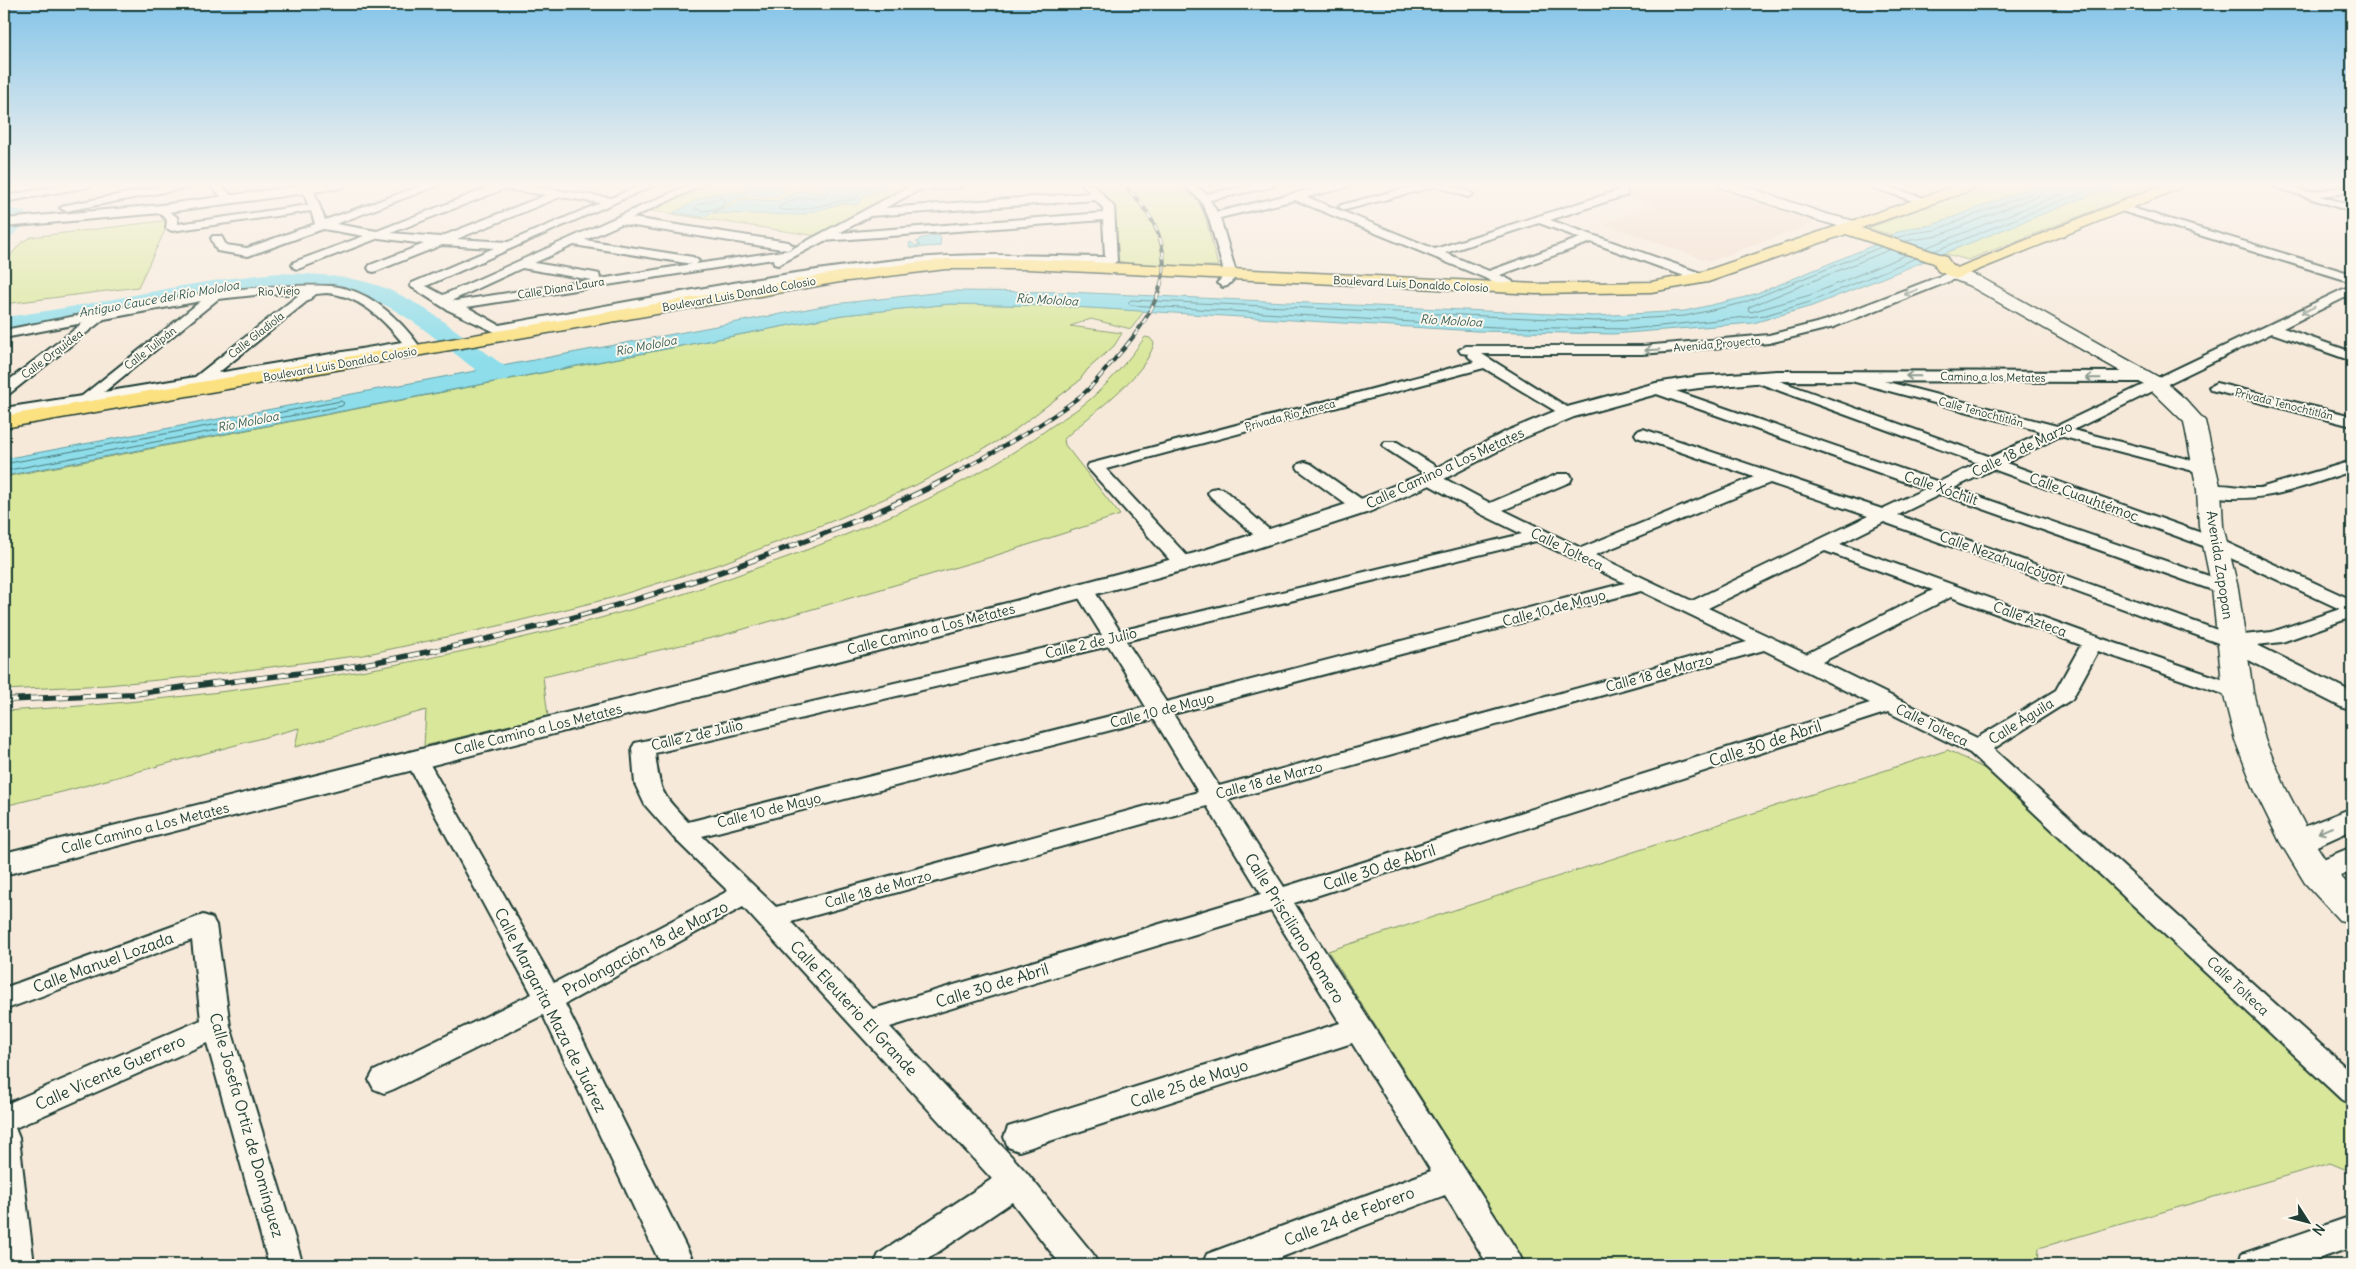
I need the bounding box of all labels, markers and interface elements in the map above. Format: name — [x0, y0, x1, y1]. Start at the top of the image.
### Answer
street label: Boulevard Luis Donaldo Colosio — [1333, 273, 1489, 295]
street label: Calle Diana Laura — [516, 274, 606, 302]
street label: Boulevard Luis Donaldo Colosio — [661, 274, 817, 314]
water label: Antiguo Cauce del Río Mololoa — [78, 277, 241, 320]
street label: Rio Viejo — [258, 283, 300, 299]
one-way arrow — [1903, 288, 1919, 297]
water label: Río Mololoa — [1016, 290, 1080, 309]
one-way arrow — [2301, 305, 2316, 315]
street label: Calle Gladiola — [225, 309, 287, 361]
water label: Río Mololoa — [1420, 311, 1484, 330]
street label: Calle Tulipán — [121, 323, 179, 373]
street label: Calle Orquídea — [18, 326, 86, 382]
water label: Río Mololoa — [614, 332, 679, 359]
street label: Avenida Proyecto — [1673, 333, 1761, 355]
street label: Boulevard Luis Donaldo Colosio — [262, 344, 418, 384]
one-way arrow — [1644, 345, 1660, 354]
street label: Camino a los Metates — [1940, 369, 2046, 385]
one-way arrow — [1905, 371, 1921, 381]
one-way arrow — [2085, 373, 2101, 383]
street label: Privada Tenochtitlán — [2233, 385, 2335, 423]
street label: Calle Tenochtitlán — [1937, 394, 2025, 430]
street label: Privada Río Ameca — [1243, 396, 1337, 434]
water label: Río Mololoa — [216, 408, 281, 435]
street label: Calle 18 de Marzo — [1969, 417, 2075, 481]
street label: Calle Camino a Los Metates — [1363, 423, 1527, 513]
street label: Calle Xóchilt — [1902, 467, 1981, 509]
street label: Calle Cuauhtémoc — [2027, 469, 2141, 525]
street label: Avenida Zapopan — [2203, 509, 2237, 621]
street label: Calle Tolteca — [1528, 524, 1606, 574]
street label: Calle Nezahualcóyotl — [1937, 527, 2067, 589]
street label: Calle 10 de Mayo — [1500, 586, 1608, 630]
street label: Calle Azteca — [1991, 597, 2069, 641]
street label: Calle Camino a Los Metates — [845, 599, 1017, 659]
street label: Calle 2 de Julio — [1043, 624, 1139, 662]
street label: Calle 18 de Marzo — [1604, 650, 1714, 696]
street label: Calle 10 de Mayo — [1108, 688, 1216, 732]
street label: Calle Águila — [1985, 694, 2057, 748]
street label: Calle Camino a Los Metates — [452, 699, 624, 759]
street label: Calle Tolteca — [1893, 700, 1971, 750]
street label: Calle 30 de Abril — [1706, 715, 1824, 771]
street label: Calle 2 de Julio — [649, 716, 745, 754]
street label: Calle 18 de Marzo — [1214, 757, 1324, 803]
street label: Calle 10 de Mayo — [715, 788, 823, 832]
street label: Calle Camino a Los Metates — [59, 798, 231, 858]
one-way arrow — [2318, 825, 2333, 835]
street label: Calle 30 de Abril — [1320, 839, 1438, 895]
street label: Calle Prisciliano Romero — [1241, 849, 1349, 1007]
street label: Calle 18 de Marzo — [823, 866, 933, 912]
street label: Prolongación 18 de Marzo — [559, 896, 731, 1000]
street label: Calle Margarita Maza de Juárez — [491, 904, 612, 1116]
street label: Calle Manuel Lozada — [30, 927, 176, 997]
street label: Calle Eleuterio El Grande — [786, 936, 922, 1080]
street label: Calle Tolteca — [2203, 953, 2273, 1019]
street label: Calle 30 de Abril — [933, 958, 1051, 1012]
street label: Calle Josefa Ortiz de Domínguez — [205, 1010, 289, 1240]
street label: Calle Vicente Guerrero — [32, 1030, 188, 1114]
street label: Calle 25 de Mayo — [1128, 1055, 1250, 1111]
street label: Calle 24 de Febrero — [1281, 1182, 1417, 1250]
north arrow — [2284, 1196, 2334, 1246]
text: N — [2308, 1220, 2329, 1239]

